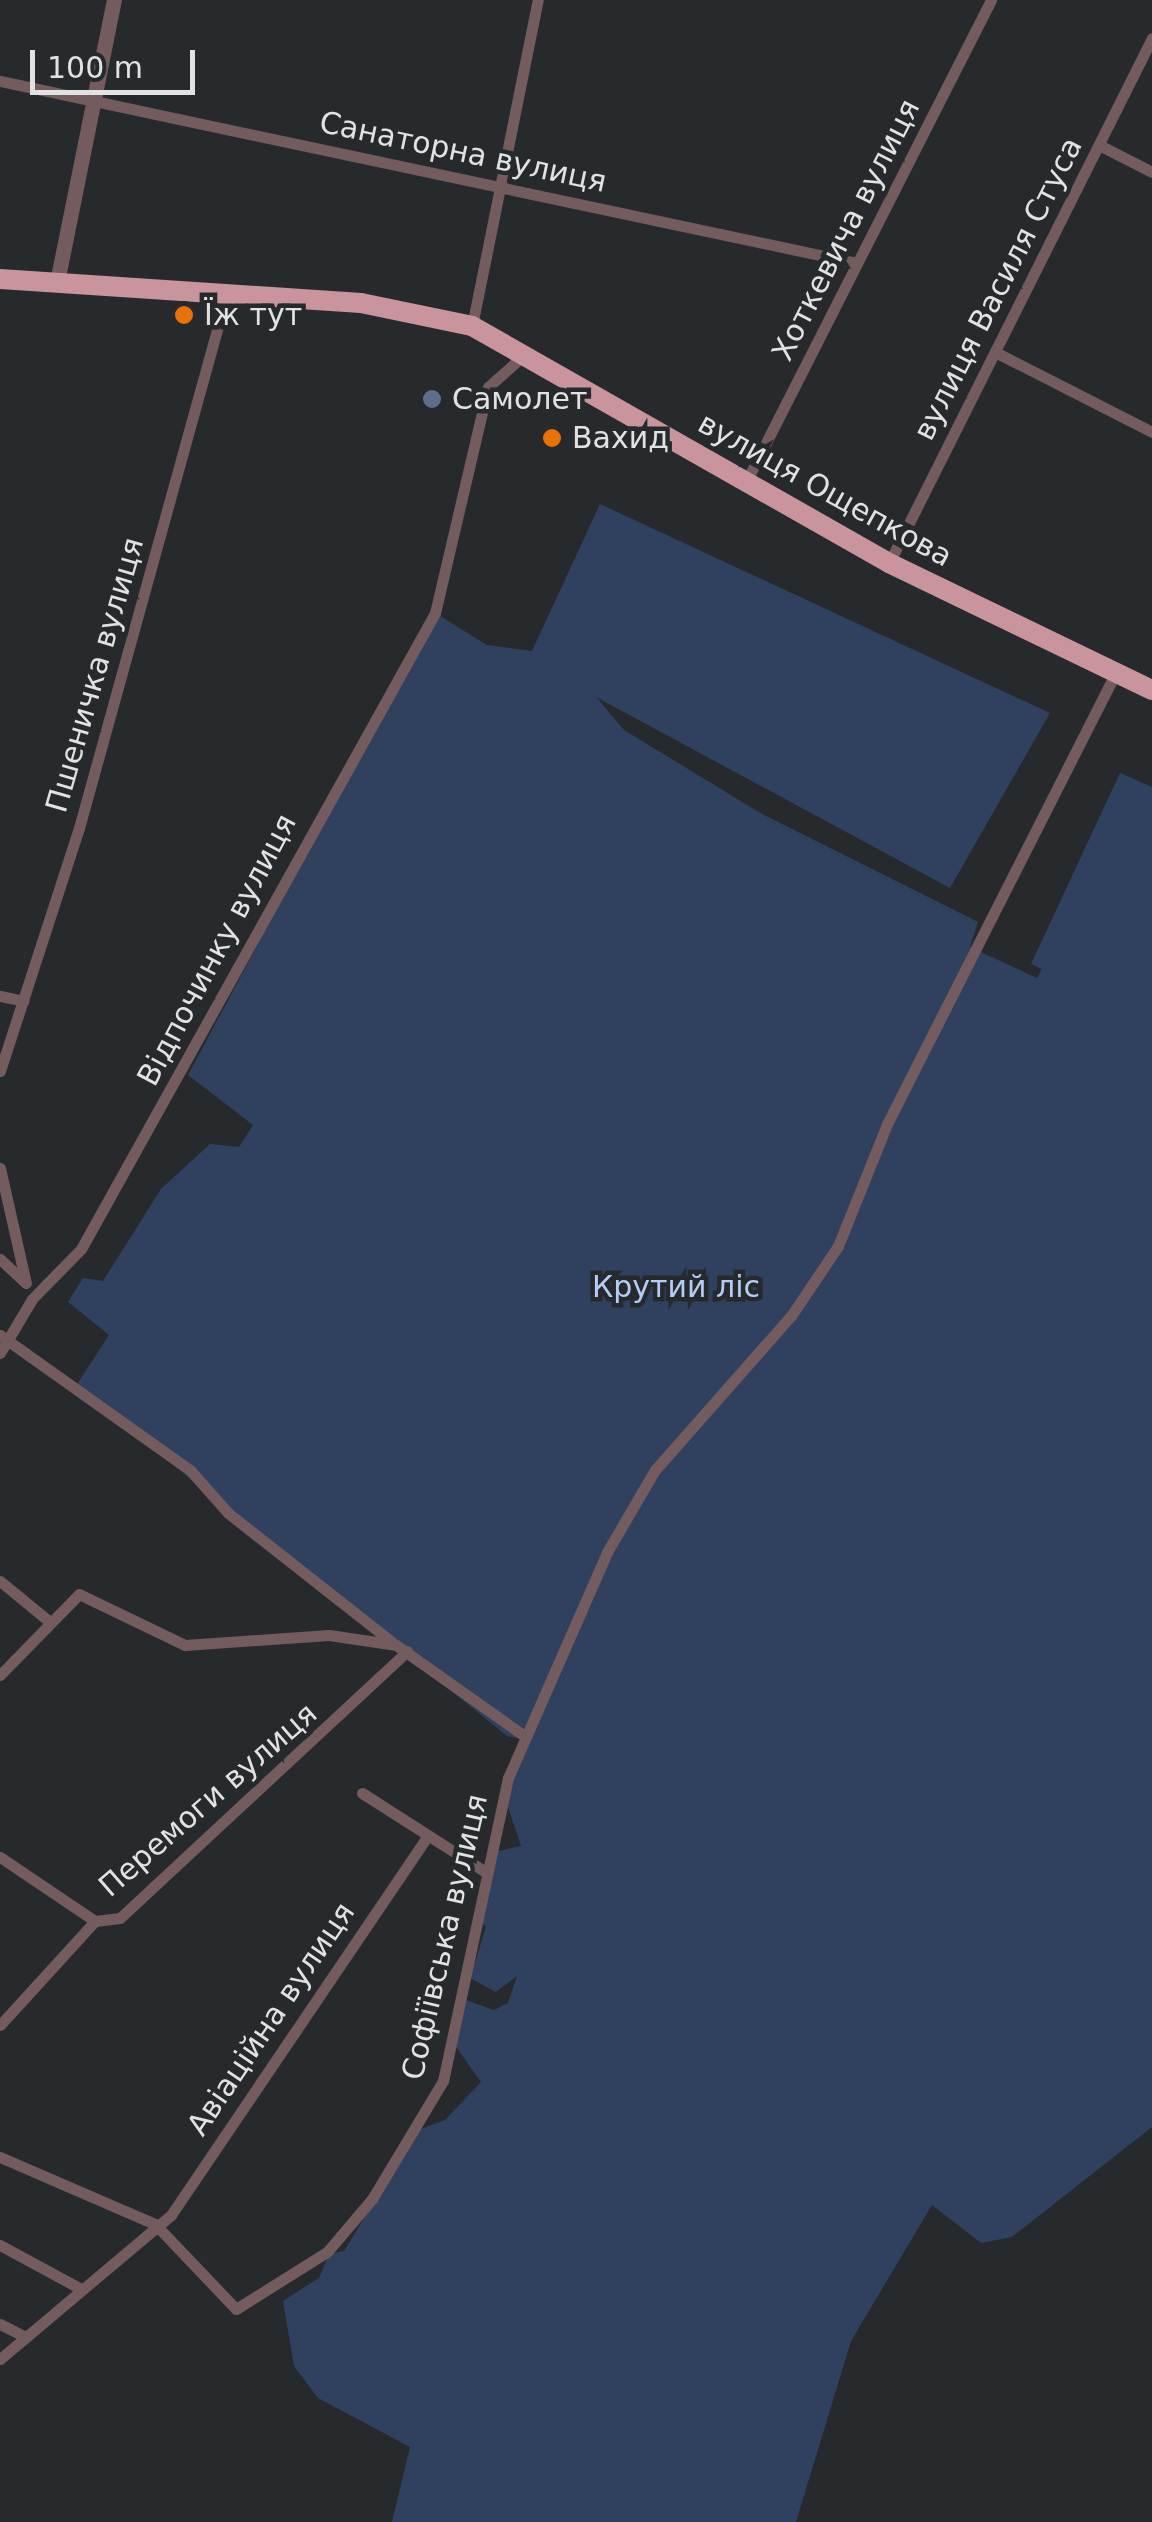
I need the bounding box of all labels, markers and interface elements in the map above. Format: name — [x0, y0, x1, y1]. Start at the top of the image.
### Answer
scale bar — [35, 30, 200, 92]
text: 100 m — [47, 50, 143, 85]
street label: Хоткевича вулиця — [765, 93, 927, 367]
street label: Санаторна вулиця — [316, 104, 610, 200]
street label: вулиця Василя Стуса — [906, 132, 1090, 446]
place label: Їж тут — [204, 297, 302, 333]
marker: Їж тут — [173, 304, 195, 326]
place label: Самолет — [452, 381, 587, 417]
marker: Самолет — [421, 388, 443, 410]
street label: вулиця Ощепкова — [692, 405, 958, 575]
place label: Вахид — [572, 420, 669, 456]
marker: Вахид — [541, 427, 563, 449]
street label: Пшеничка вулиця — [39, 534, 151, 816]
street label: Відпочинку вулиця — [130, 808, 304, 1092]
park label: Крутий ліс — [592, 1269, 760, 1305]
street label: Перемоги вулиця — [92, 1696, 324, 1904]
street label: Софіївська вулиця — [395, 1791, 495, 2083]
street label: Авіаційна вулиця — [180, 1896, 362, 2142]

